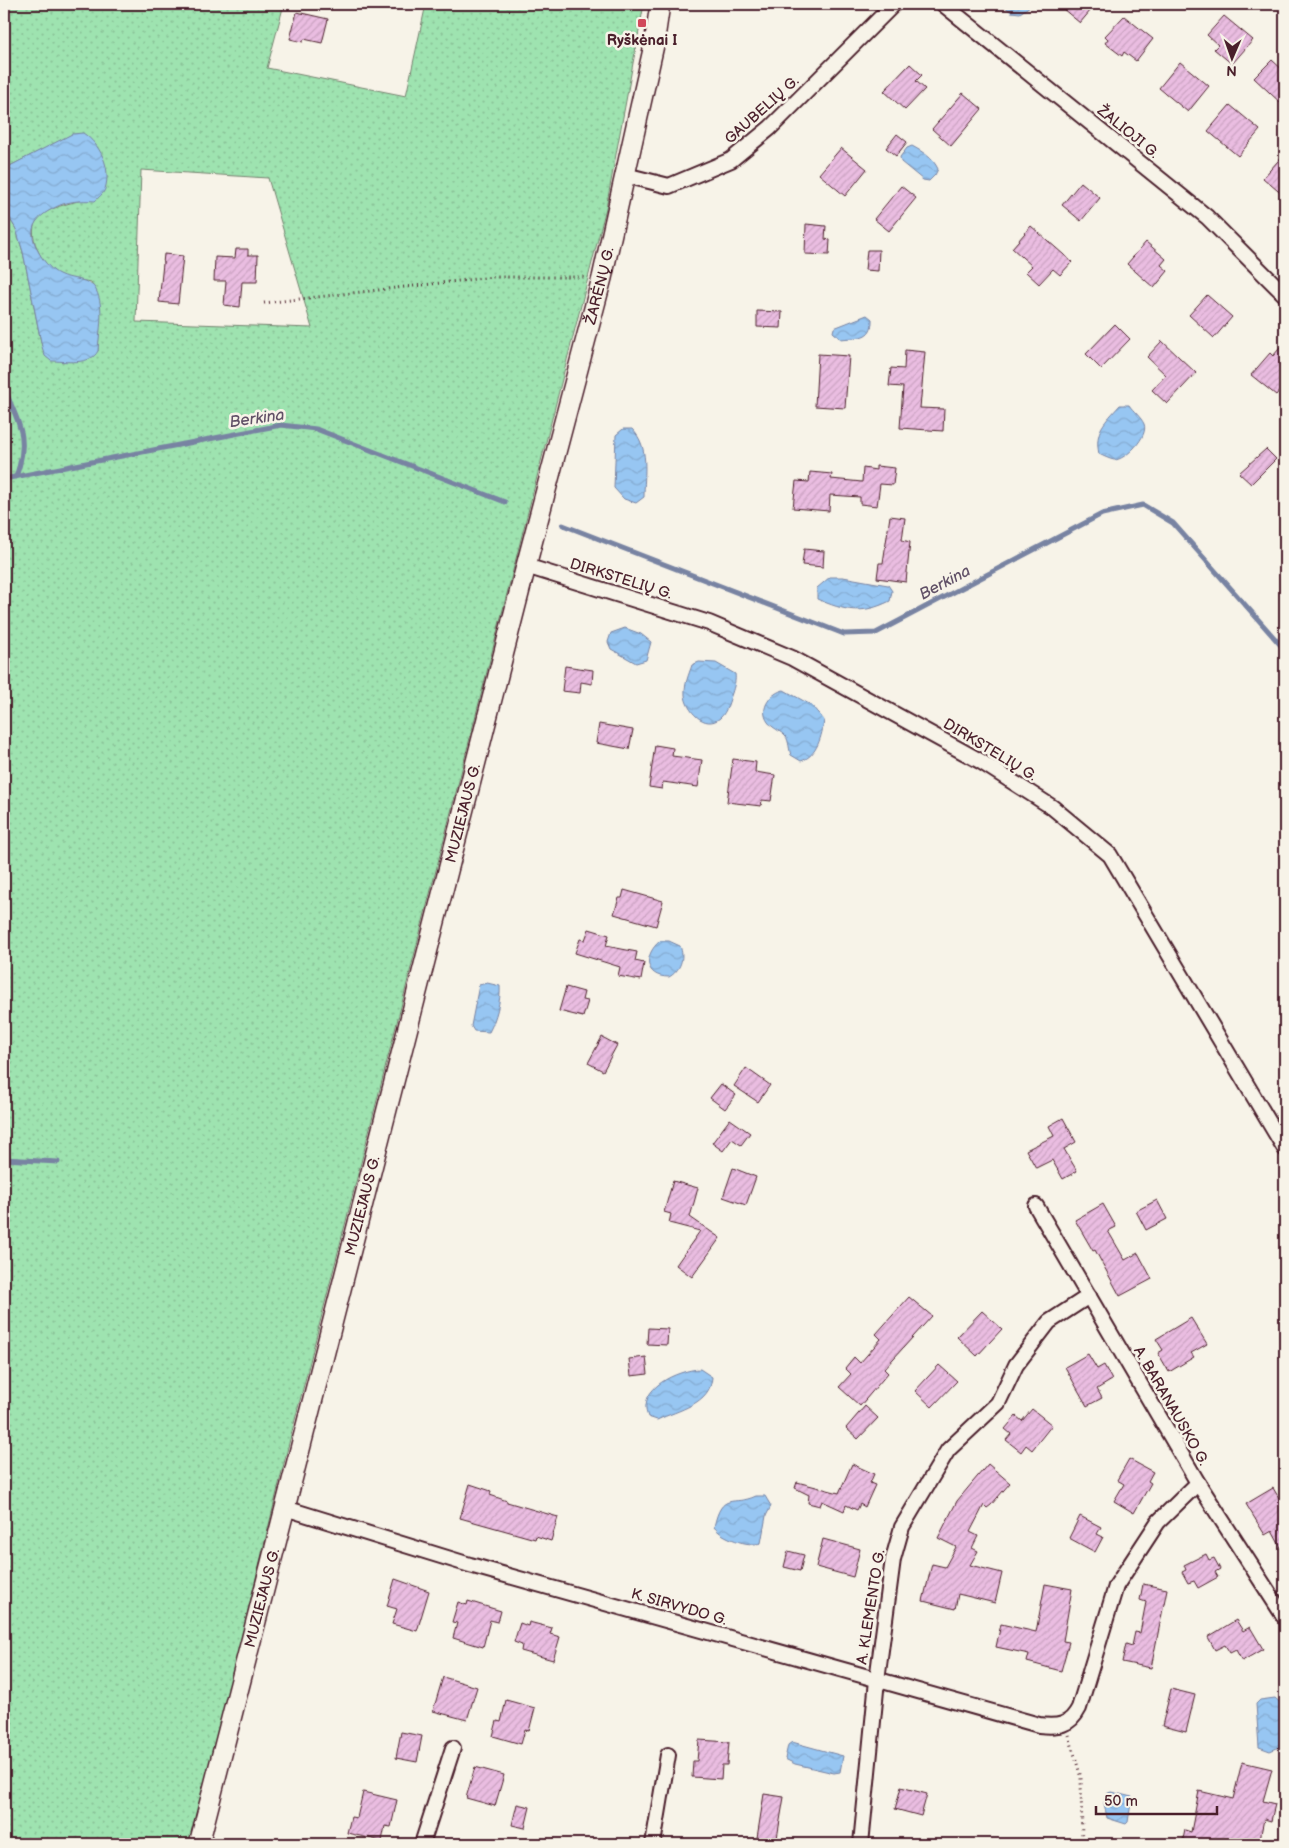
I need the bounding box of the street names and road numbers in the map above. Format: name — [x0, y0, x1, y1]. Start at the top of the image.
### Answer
street label: GAUBELIŲ G. — [721, 72, 803, 148]
street label: ŽALIOJI G. — [1093, 101, 1163, 163]
street label: ŽARĖNŲ G. — [580, 245, 618, 327]
street label: DIRKSTELIŲ G. — [568, 554, 674, 604]
street label: DIRKSTELIŲ G. — [940, 715, 1040, 785]
street label: MUZIEJAUS G. — [441, 761, 485, 865]
street label: MUZIEJAUS G. — [341, 1154, 384, 1257]
street label: A. BARANAUSKO G. — [1129, 1343, 1213, 1469]
street label: MUZIEJAUS G. — [240, 1546, 284, 1650]
street label: A. KLEMENTO G. — [853, 1548, 889, 1666]
street label: K. SIRVYDO G. — [629, 1584, 729, 1630]

